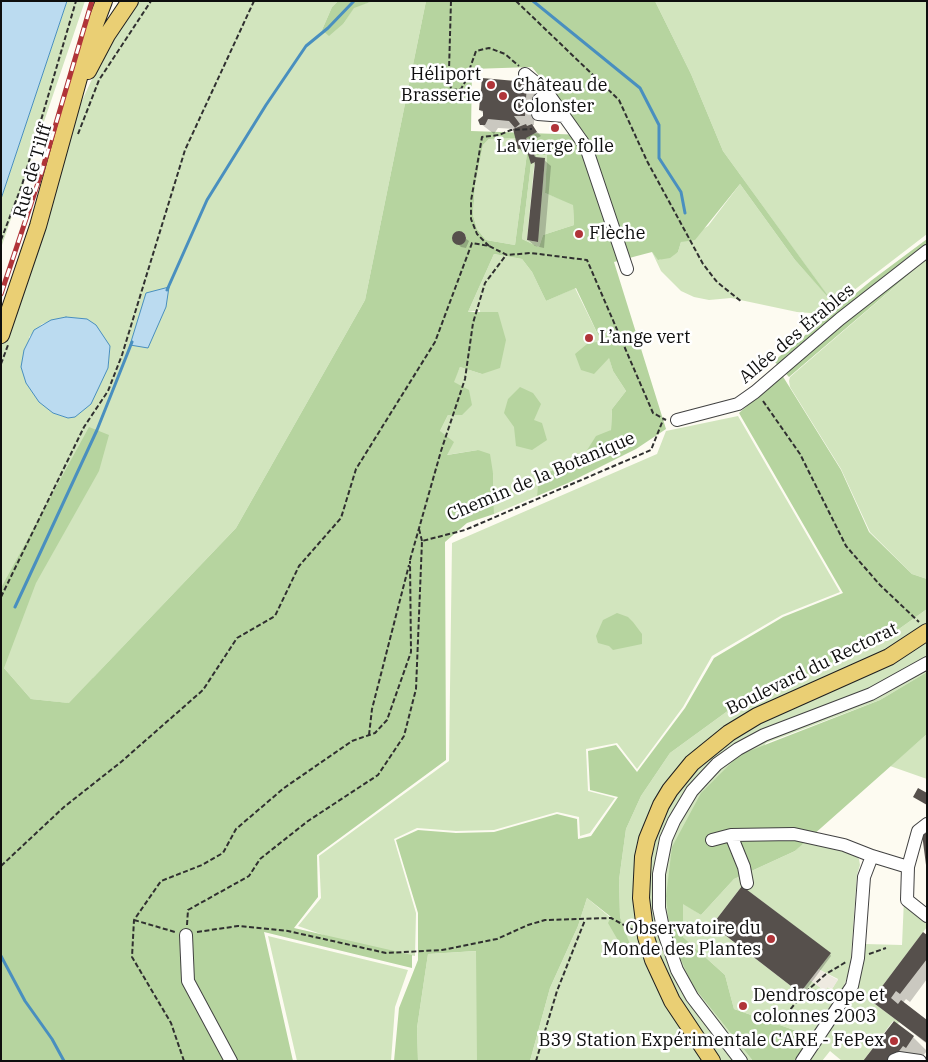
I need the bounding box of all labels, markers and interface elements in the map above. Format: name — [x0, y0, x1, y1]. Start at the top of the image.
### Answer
place label: Héliport Brasserie — [401, 64, 481, 106]
place label: Château de Colonster — [513, 75, 607, 118]
marker: Héliport Brasserie — [485, 79, 497, 91]
marker: Château de Colonster — [497, 90, 509, 102]
street label: Rue de Tilff — [9, 121, 57, 221]
marker: La vierge folle — [549, 122, 561, 134]
place label: La vierge folle — [496, 136, 614, 158]
place label: Flèche — [589, 223, 645, 245]
marker: Flèche — [573, 228, 585, 240]
street label: Allée des Érables — [735, 280, 859, 388]
place label: L’ange vert — [599, 327, 690, 349]
marker: L’ange vert — [583, 332, 595, 344]
street label: Chemin de la Botanique — [444, 428, 638, 526]
street label: Boulevard du Rectorat — [723, 618, 901, 720]
place label: Observatoire du Monde des Plantes — [603, 918, 761, 961]
marker: Observatoire du Monde des Plantes — [765, 933, 777, 945]
place label: Dendroscope et colonnes 2003 — [753, 985, 885, 1028]
marker: Dendroscope et colonnes 2003 — [737, 1000, 749, 1012]
place label: B39 Station Expérimentale CARE - FePex — [538, 1030, 884, 1052]
marker: B39 Station Expérimentale CARE - FePex — [888, 1035, 900, 1047]

